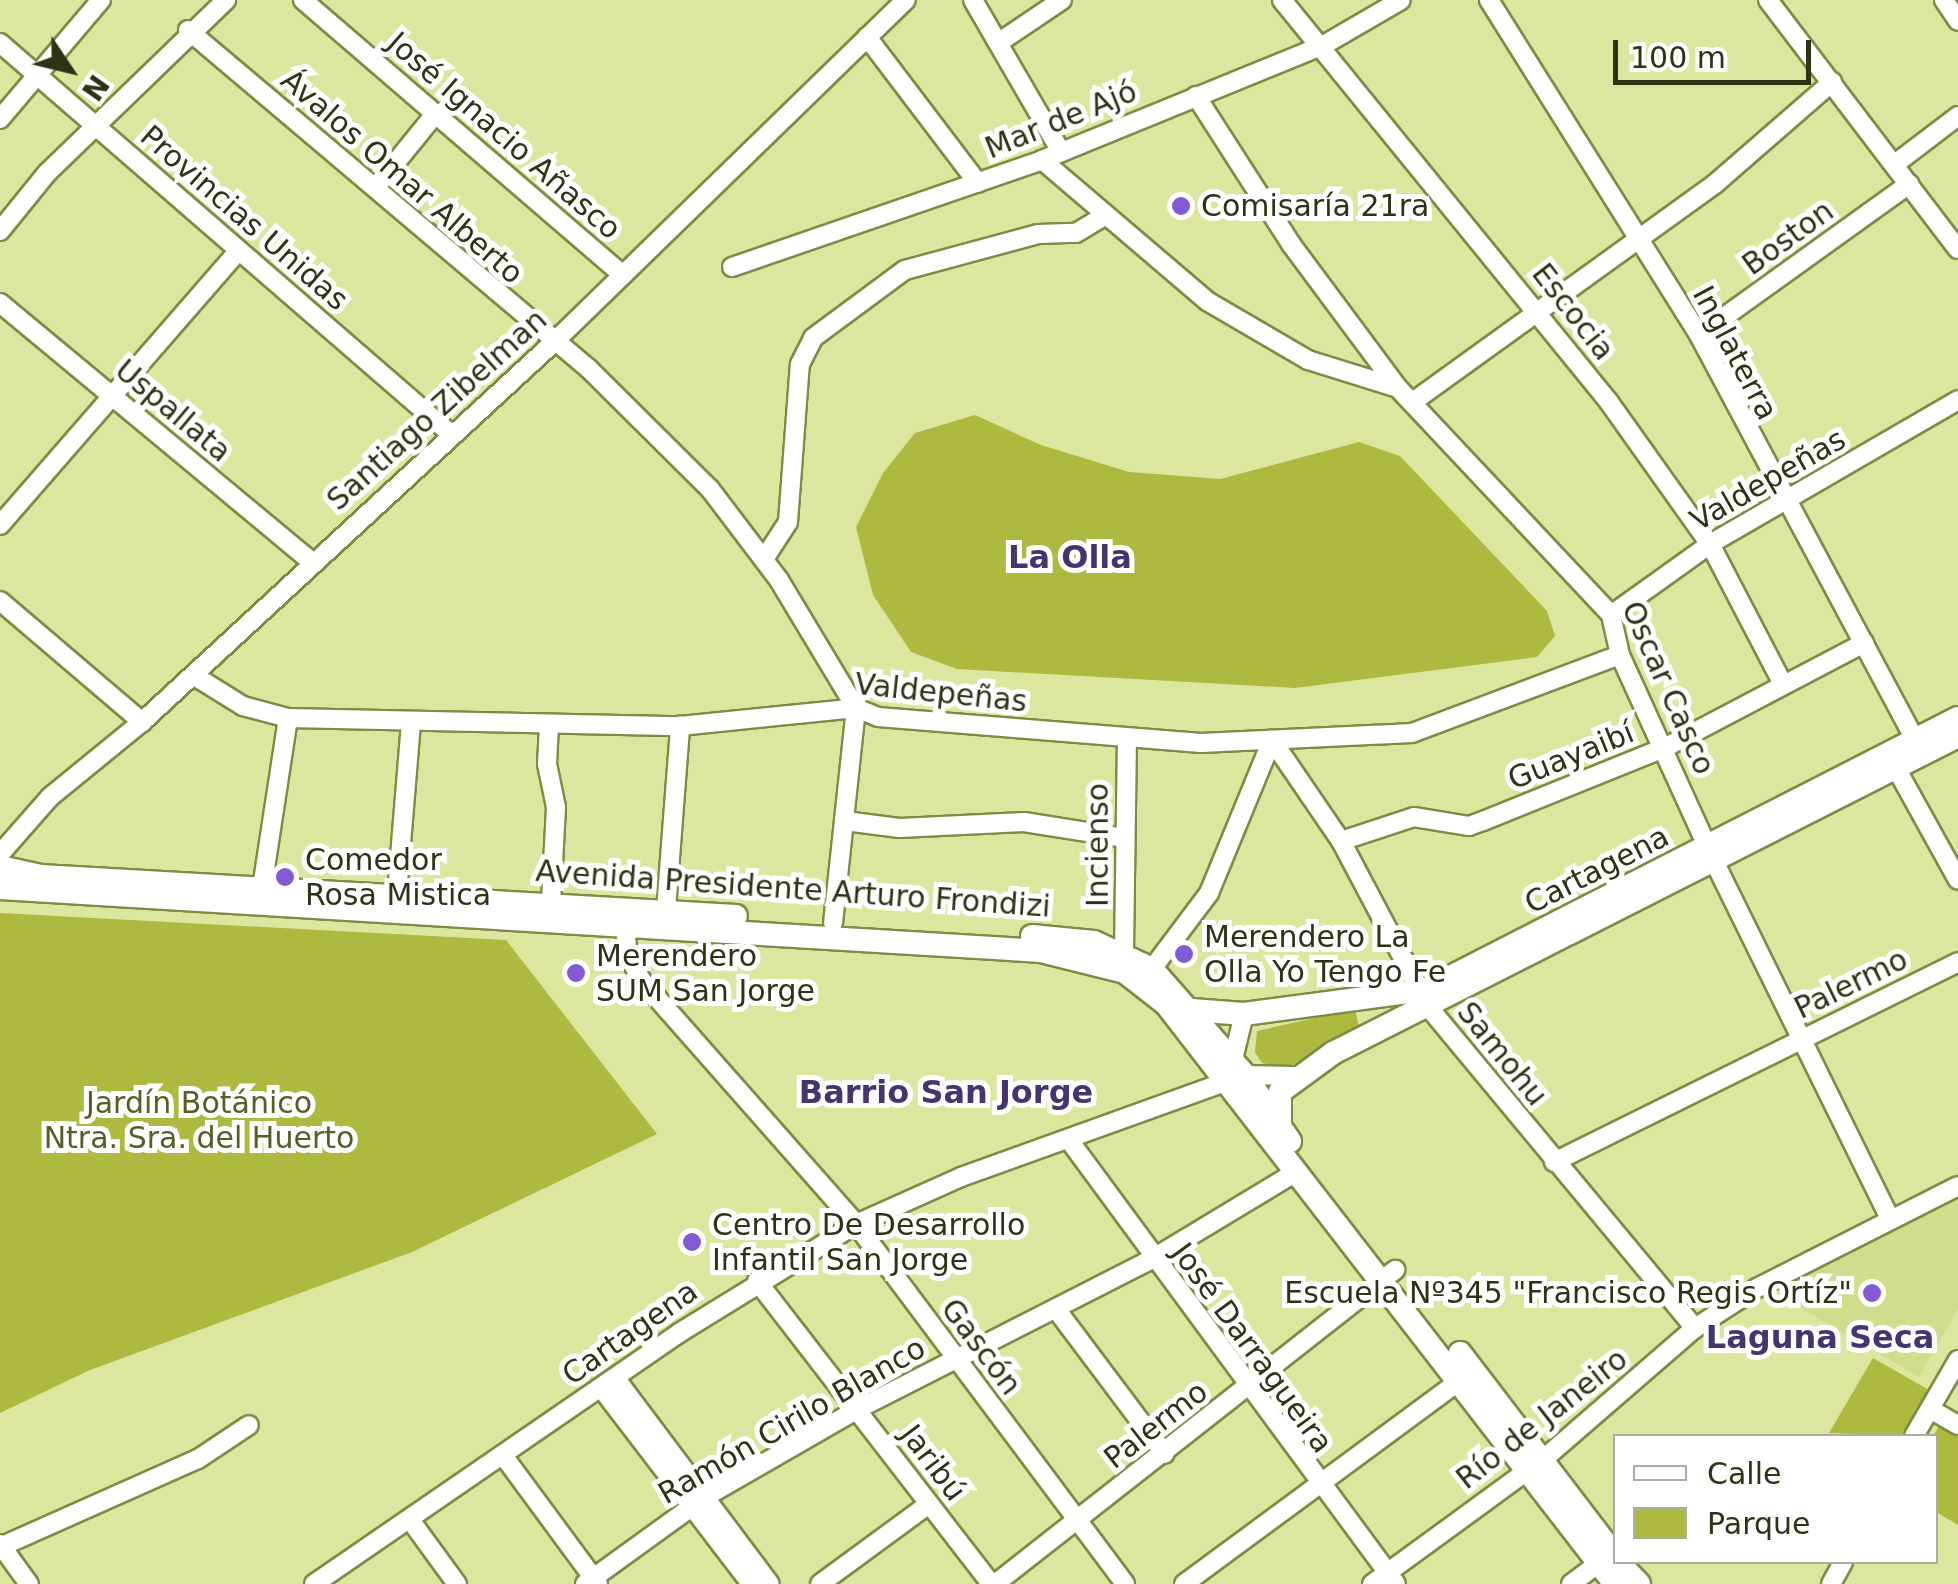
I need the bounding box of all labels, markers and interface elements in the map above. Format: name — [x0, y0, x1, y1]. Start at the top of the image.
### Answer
north arrow — [20, 20, 120, 120]
scale bar — [1618, 20, 1816, 82]
street label: José Ignacio Añasco — [380, 25, 628, 247]
text: 100 m — [1630, 40, 1726, 75]
street label: Ávalos Omar Alberto — [274, 62, 530, 292]
text: N — [75, 68, 115, 107]
street label: Mar de Ajó — [980, 73, 1142, 167]
street label: Provincias Unidas — [133, 118, 355, 318]
place label: Comisaría 21ra — [1201, 188, 1429, 224]
street label: Boston — [1735, 193, 1841, 283]
marker: Comisaría 21ra — [1170, 195, 1192, 217]
street label: Escocia — [1524, 257, 1622, 367]
street label: Inglaterra — [1685, 280, 1785, 426]
street label: Santiago Zibelman — [320, 302, 554, 518]
street label: Uspallata — [108, 352, 238, 470]
street label: Valdepeñas — [1684, 421, 1852, 539]
district label: La Olla — [1008, 538, 1132, 576]
street label: Oscar Casco — [1614, 596, 1722, 780]
street label: Valdepeñas — [853, 666, 1029, 720]
street label: Guayaibí — [1503, 714, 1639, 798]
street label: Incienso — [1080, 783, 1116, 907]
street label: Cartagena — [1519, 818, 1675, 922]
place label: Comedor Rosa Mistica — [305, 842, 491, 912]
street label: Avenida Presidente Arturo Frondizi — [534, 853, 1052, 925]
marker: Comedor Rosa Mistica — [274, 866, 296, 888]
place label: Merendero La Olla Yo Tengo Fe — [1204, 919, 1446, 990]
place label: Merendero SUM San Jorge — [596, 938, 815, 1008]
street label: Palermo — [1789, 941, 1913, 1027]
marker: Merendero La Olla Yo Tengo Fe — [1173, 943, 1195, 965]
marker: Merendero SUM San Jorge — [565, 962, 587, 984]
street label: Samohu — [1449, 995, 1555, 1113]
district label: Barrio San Jorge — [799, 1073, 1093, 1111]
park label: Jardín Botánico Ntra. Sra. del Huerto — [44, 1085, 354, 1156]
place label: Centro De Desarrollo Infantil San Jorge — [712, 1207, 1025, 1278]
marker: Centro De Desarrollo Infantil San Jorge — [681, 1231, 703, 1253]
street label: José Darragueira — [1164, 1236, 1340, 1460]
street label: Cartagena — [555, 1273, 705, 1393]
place label: Escuela Nº345 "Francisco Regis Ortíz" — [1284, 1275, 1852, 1311]
marker: Escuela Nº345 "Francisco Regis Ortíz" — [1861, 1282, 1883, 1304]
street label: Gascón — [933, 1292, 1029, 1402]
district label: Laguna Seca — [1706, 1318, 1934, 1356]
street label: Ramón Cirilo Blanco — [652, 1330, 932, 1512]
street label: Río de Janeiro — [1449, 1341, 1635, 1497]
street label: Palermo — [1097, 1373, 1215, 1477]
street label: Jaribú — [893, 1418, 973, 1508]
legend — [1613, 1434, 1938, 1564]
text: Calle — [1707, 1456, 1781, 1491]
text: Parque — [1707, 1506, 1810, 1541]

